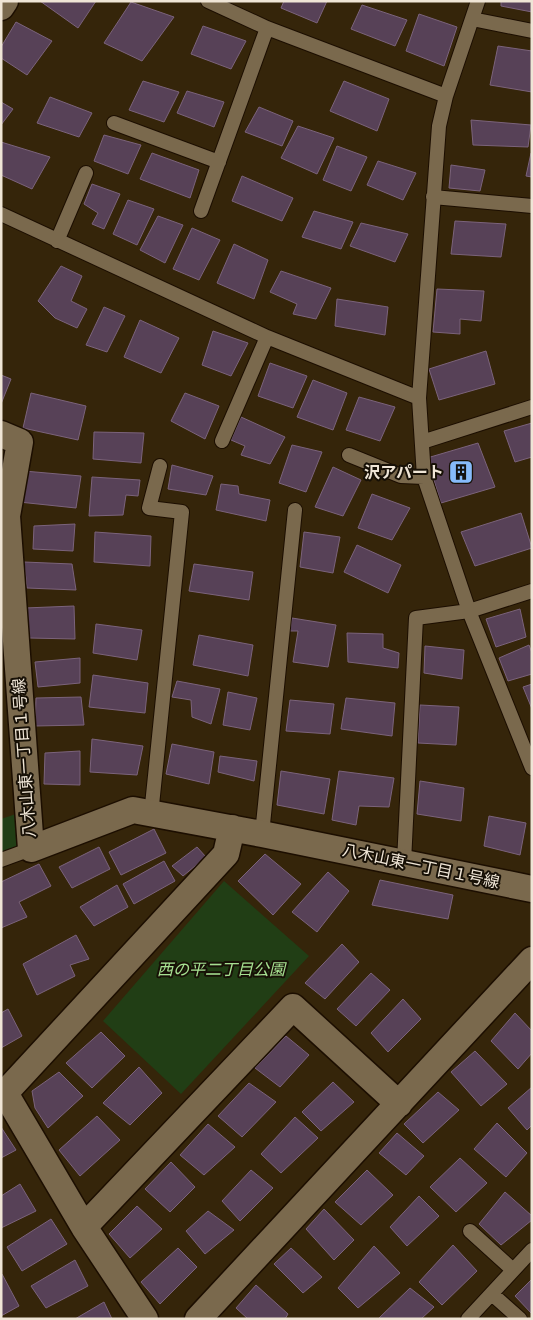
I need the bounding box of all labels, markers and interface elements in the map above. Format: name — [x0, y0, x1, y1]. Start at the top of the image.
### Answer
building icon: 沢アパート — [448, 459, 474, 485]
place label: 沢アパート — [364, 463, 444, 482]
street label: 八木山東一丁目１号線 — [9, 678, 39, 838]
street label: 八木山東一丁目１号線 — [341, 840, 501, 892]
park label: 西の平二丁目公園 — [157, 960, 287, 979]

